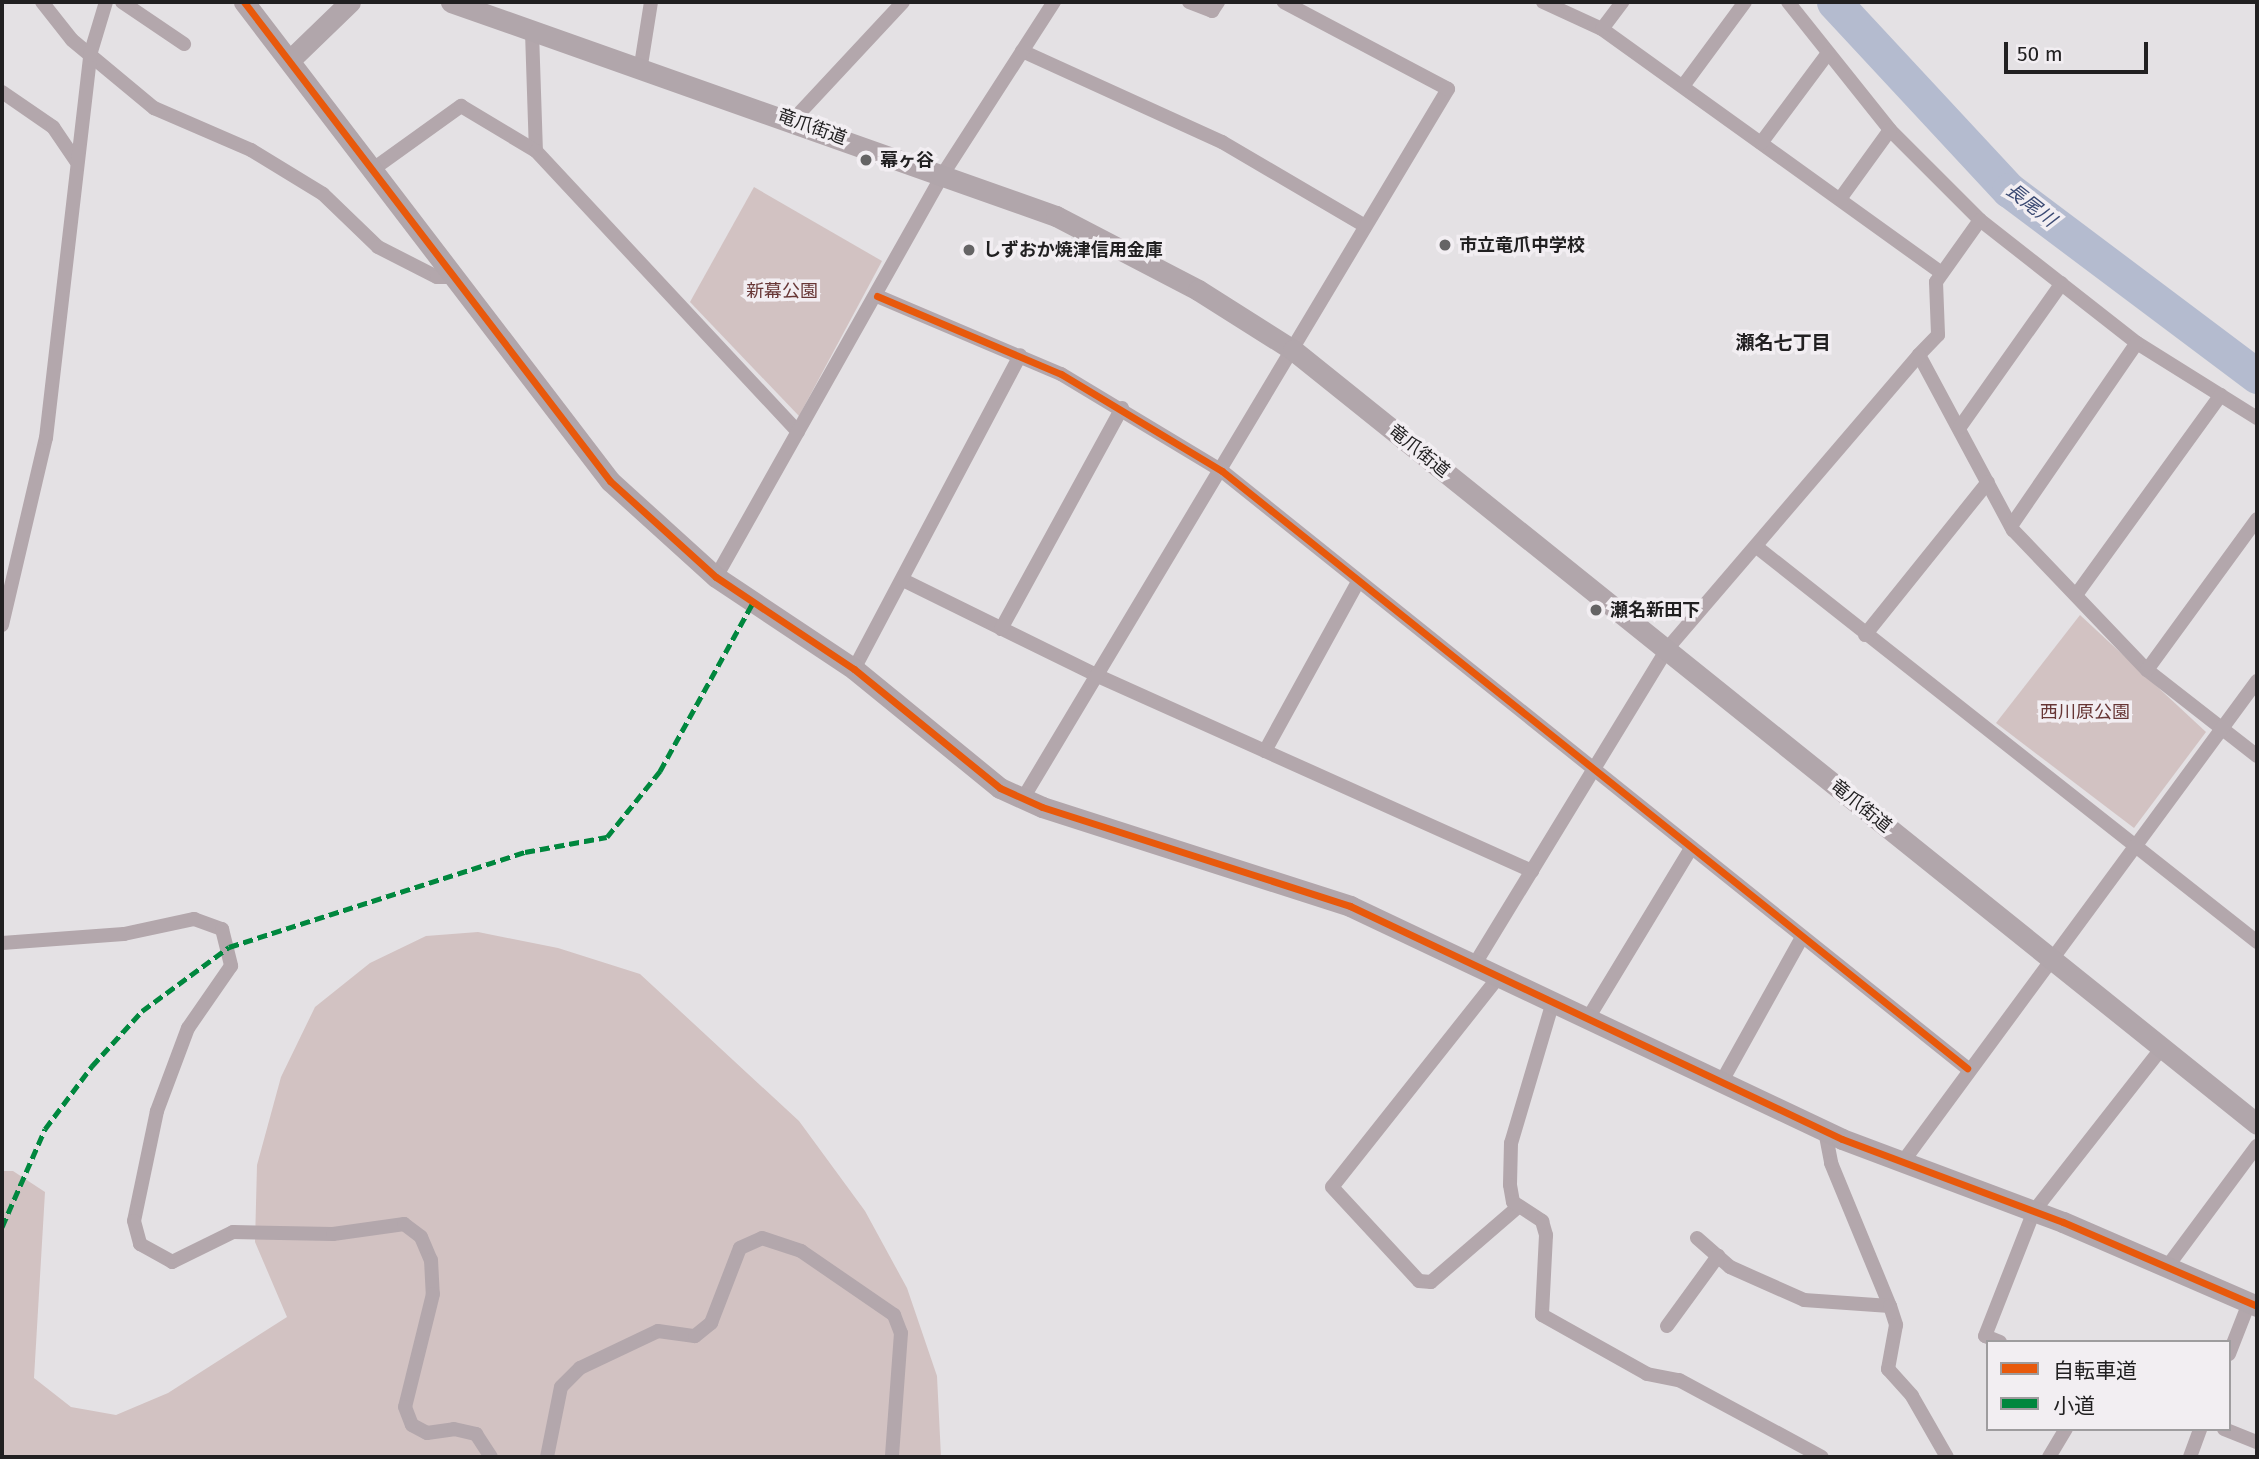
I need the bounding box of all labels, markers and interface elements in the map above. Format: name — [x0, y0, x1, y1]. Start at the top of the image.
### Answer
scale bar — [2007, 28, 2150, 72]
text: 50 m — [2017, 41, 2063, 67]
street label: 竜爪街道 — [774, 105, 850, 149]
place label: 幕ヶ谷 — [880, 149, 934, 171]
marker: 幕ヶ谷 — [858, 152, 874, 168]
water label: 長尾川 — [2002, 178, 2060, 232]
place label: 市立竜爪中学校 — [1459, 234, 1585, 256]
marker: 市立竜爪中学校 — [1437, 237, 1453, 253]
place label: しずおか焼津信用金庫 — [983, 239, 1163, 261]
marker: しずおか焼津信用金庫 — [961, 242, 977, 258]
park label: 新幕公園 — [746, 280, 818, 302]
district label: 瀬名七丁目 — [1736, 332, 1830, 354]
street label: 竜爪街道 — [1384, 420, 1454, 482]
place label: 瀬名新田下 — [1610, 599, 1700, 621]
marker: 瀬名新田下 — [1588, 602, 1604, 618]
park label: 西川原公園 — [2040, 701, 2130, 723]
street label: 竜爪街道 — [1826, 775, 1896, 837]
legend — [1986, 1340, 2231, 1431]
text: 自転車道 — [2053, 1358, 2137, 1384]
text: 小道 — [2053, 1393, 2095, 1419]

